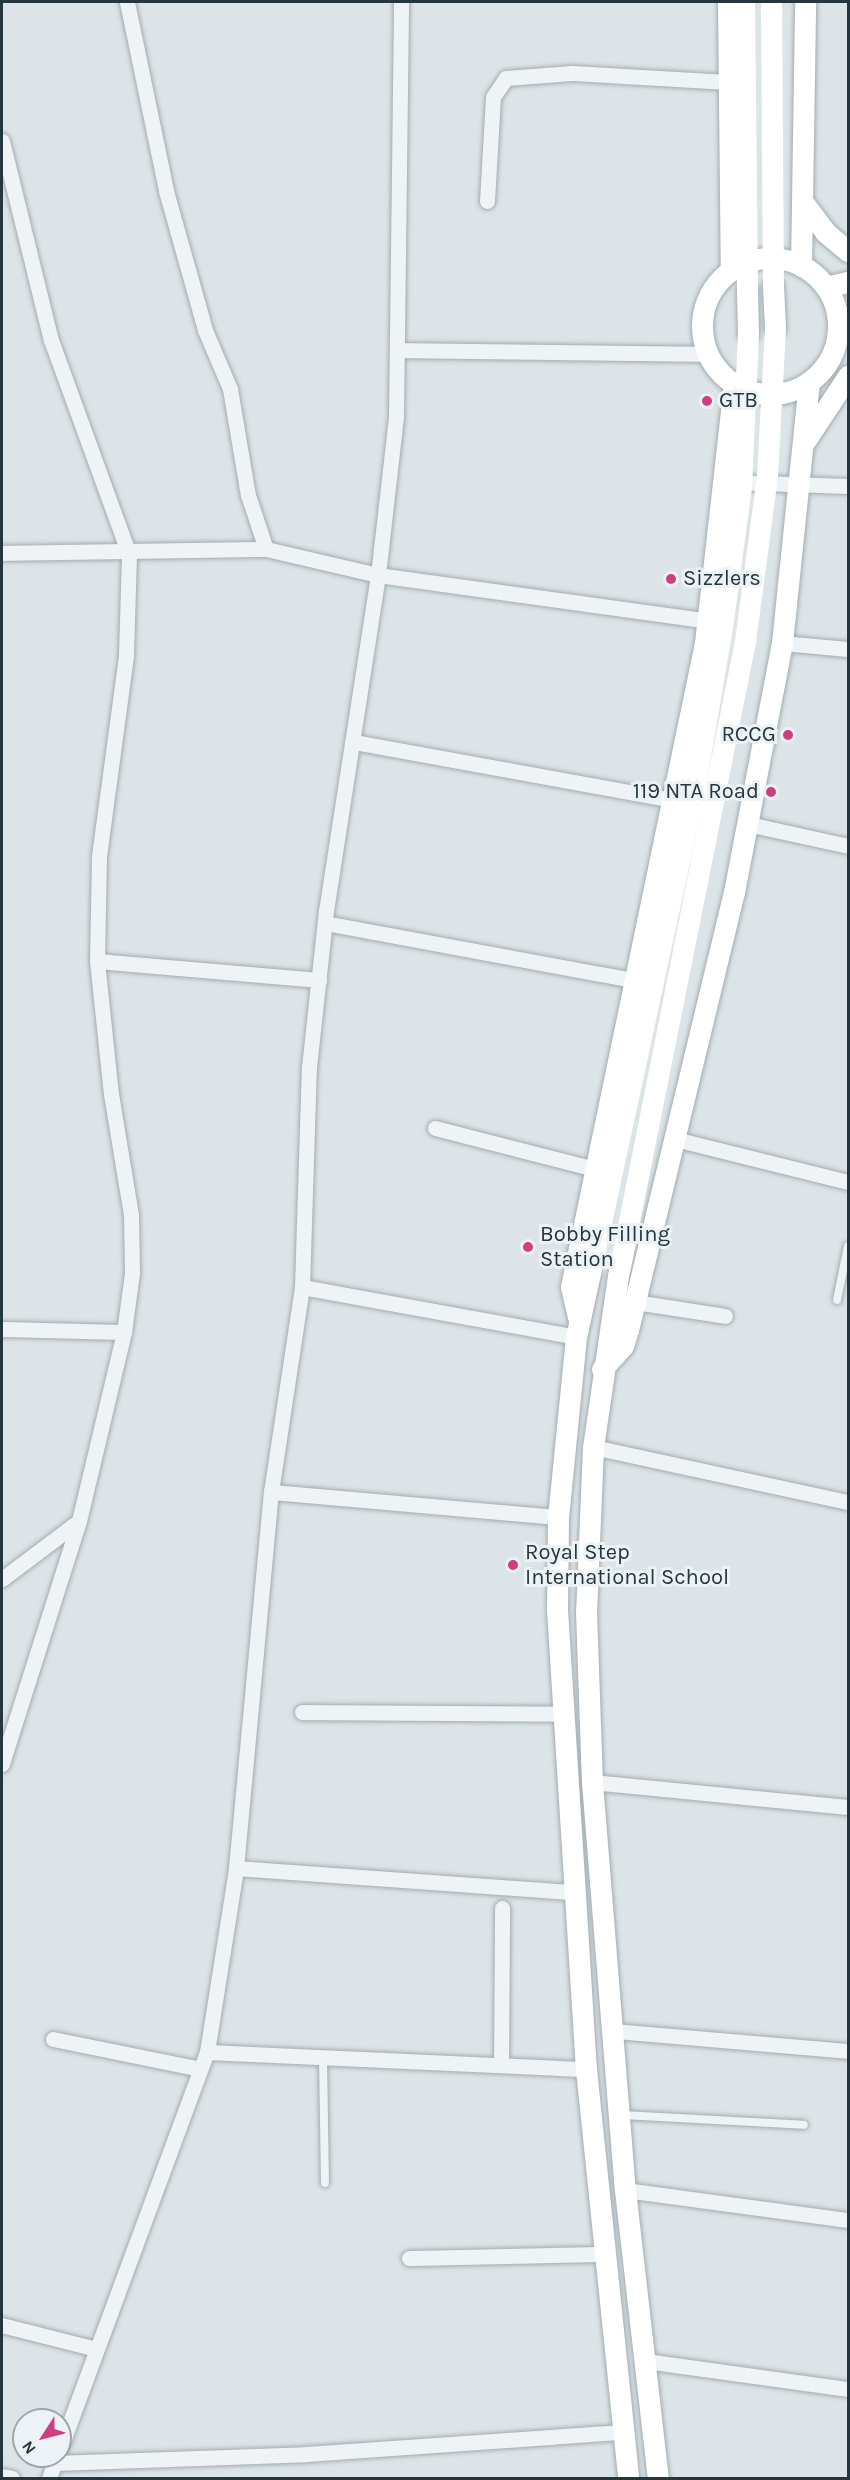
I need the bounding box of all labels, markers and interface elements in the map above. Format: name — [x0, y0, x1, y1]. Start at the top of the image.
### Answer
place label: GTB — [719, 388, 758, 414]
marker: GTB — [700, 394, 714, 408]
place label: Sizzlers — [683, 566, 761, 592]
marker: Sizzlers — [664, 572, 678, 586]
place label: RCCG — [721, 722, 776, 748]
marker: RCCG — [781, 728, 795, 742]
place label: 119 NTA Road — [633, 779, 759, 805]
marker: 119 NTA Road — [764, 785, 778, 799]
place label: Bobby Filling Station — [540, 1221, 670, 1272]
marker: Bobby Filling Station — [521, 1240, 535, 1254]
place label: Royal Step International School — [525, 1539, 729, 1591]
marker: Royal Step International School — [506, 1558, 520, 1572]
north arrow — [12, 2408, 72, 2468]
text: N — [18, 2437, 40, 2458]

